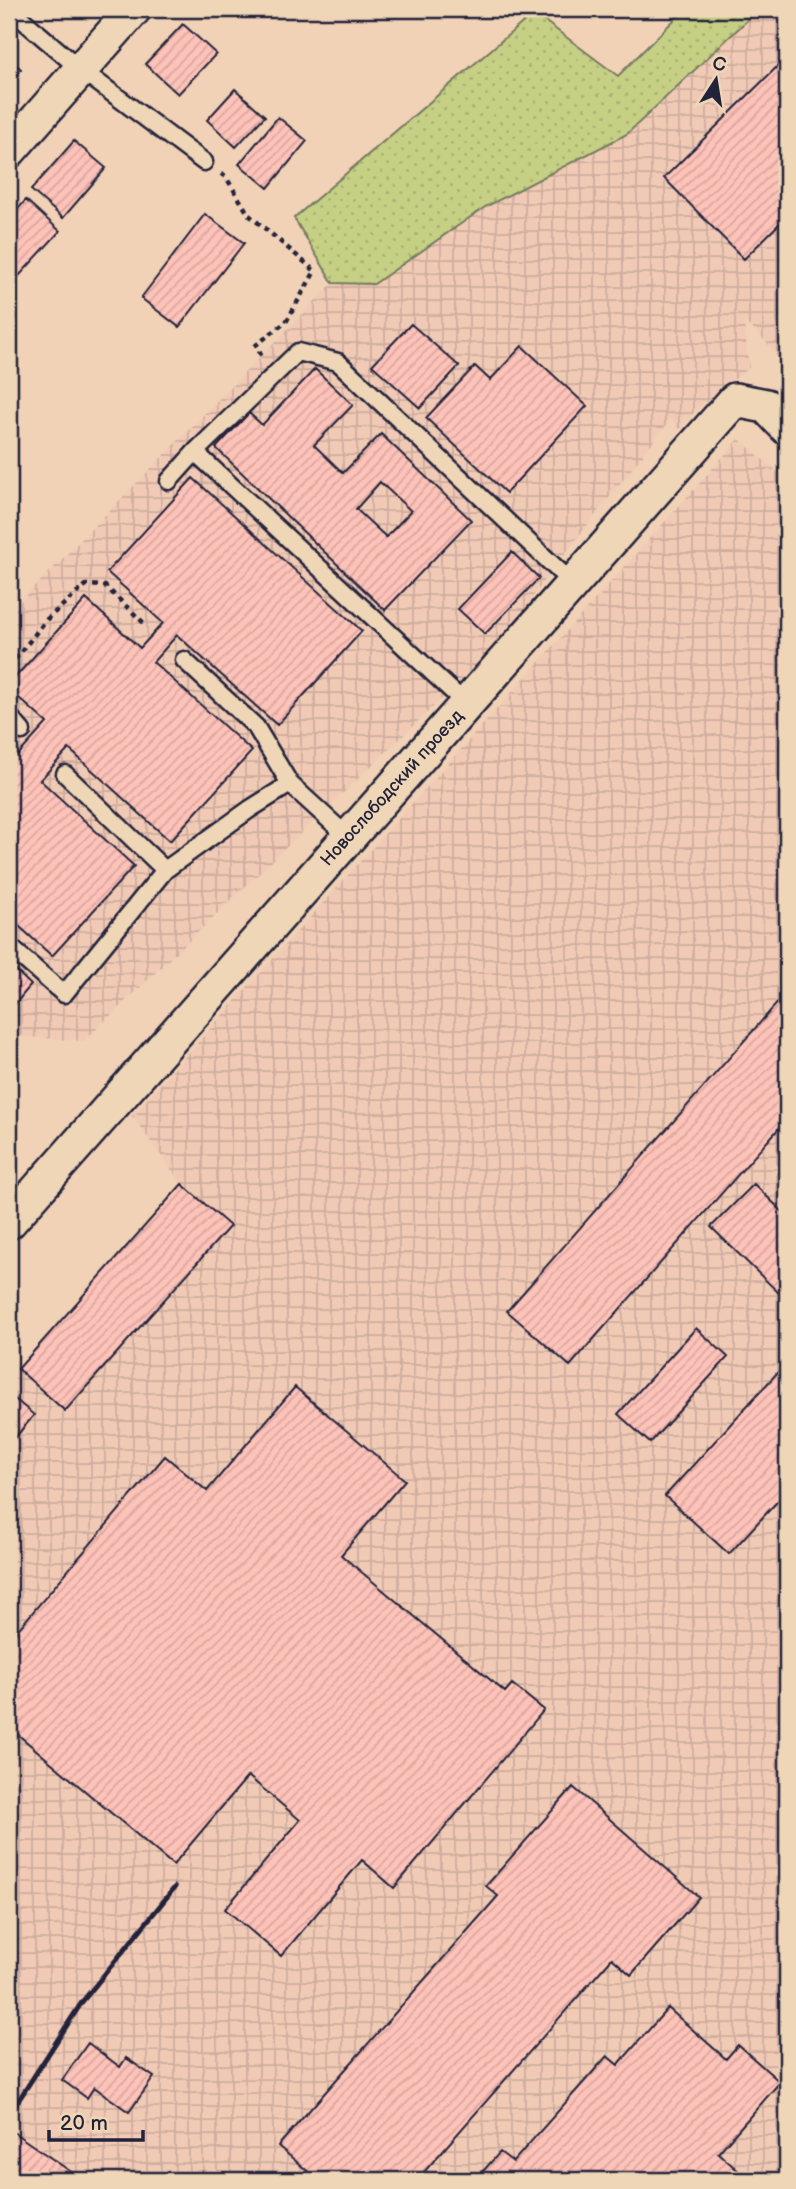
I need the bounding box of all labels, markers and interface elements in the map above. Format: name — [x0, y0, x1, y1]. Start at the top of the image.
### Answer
north arrow — [680, 46, 750, 116]
text: С — [710, 52, 728, 77]
street label: Новослободский проезд — [316, 706, 468, 870]
scale bar — [49, 2098, 144, 2142]
text: 20 m — [60, 2111, 108, 2136]

